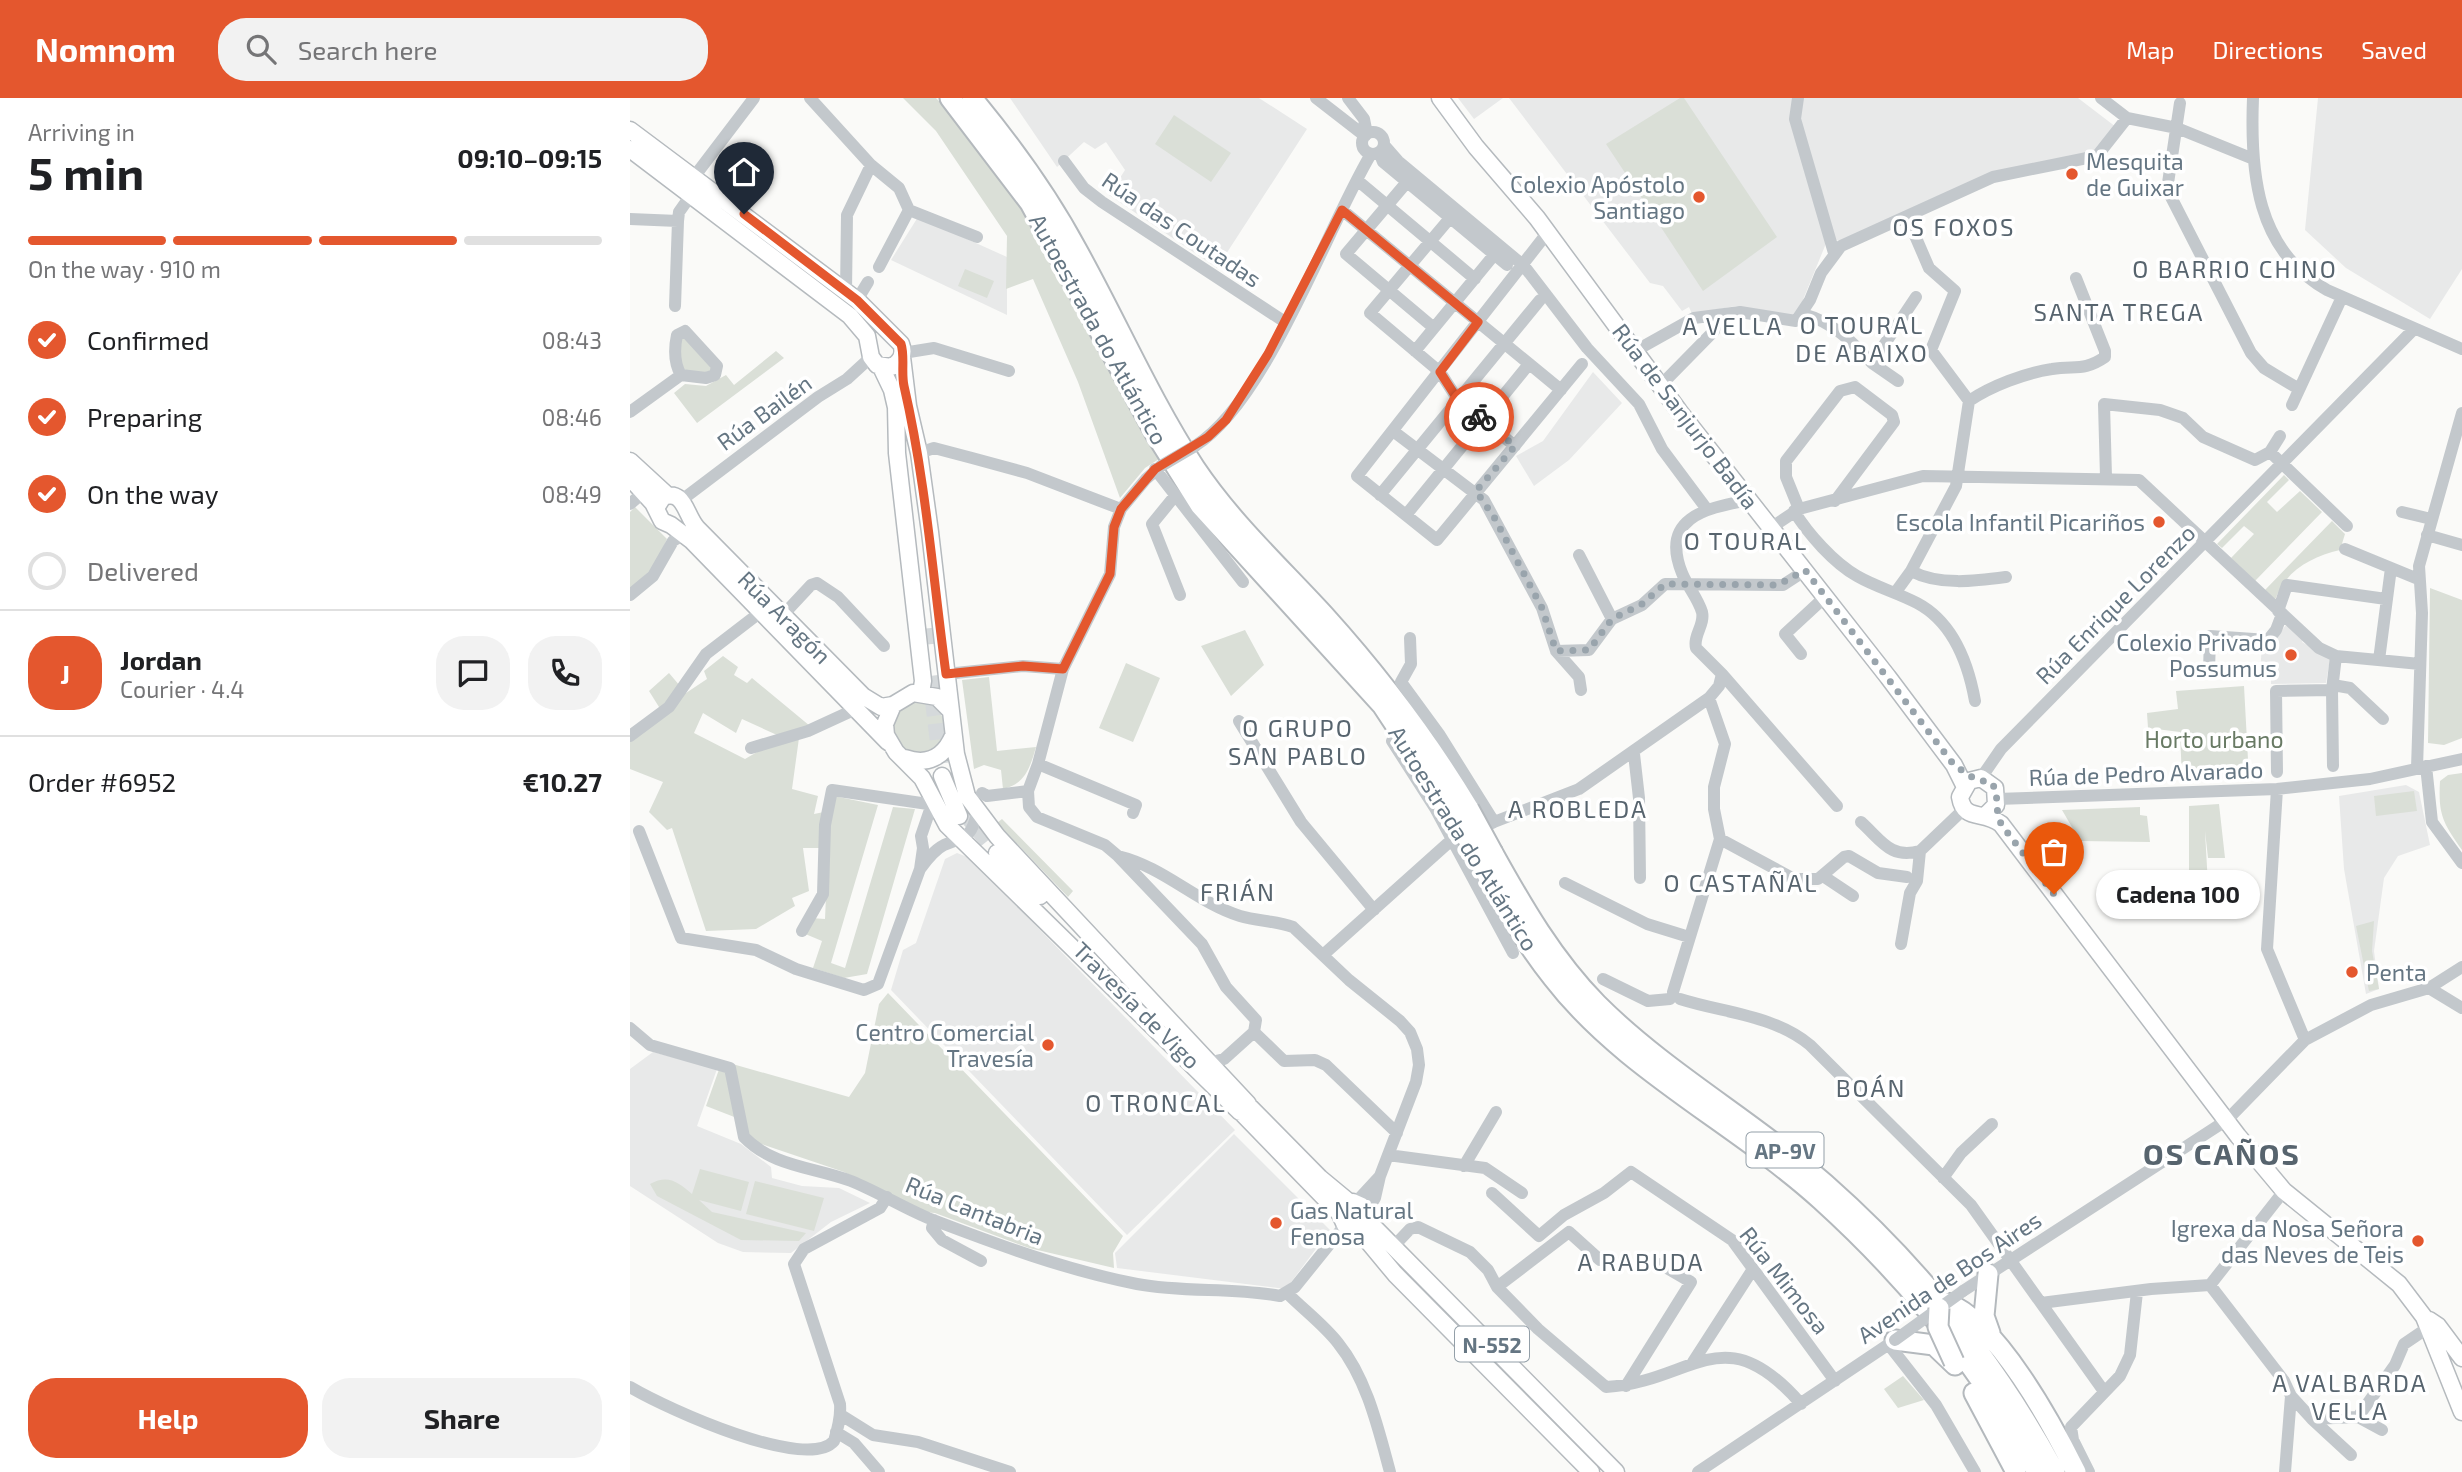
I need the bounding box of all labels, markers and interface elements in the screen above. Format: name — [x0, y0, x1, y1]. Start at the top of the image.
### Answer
search box — [218, 18, 708, 81]
text: Nomnom — [35, 29, 176, 69]
icon: search — [242, 30, 280, 68]
text: Search here — [298, 34, 437, 65]
text: Map — [2126, 35, 2174, 64]
text: Directions — [2212, 35, 2323, 64]
text: Saved — [2361, 35, 2427, 64]
text: Arriving in — [28, 118, 135, 146]
text: 09:10–09:15 — [457, 142, 602, 173]
pin — [714, 142, 774, 214]
text: 5 min — [28, 144, 144, 199]
place label: Mesquita de Guixar — [2086, 147, 2184, 201]
icon: home — [725, 153, 763, 191]
street label: Rúa das Coutadas — [1097, 165, 1267, 293]
marker: Mesquita de Guixar — [2064, 166, 2080, 182]
place label: Colexio Apóstolo Santiago — [1510, 170, 1685, 224]
marker: Colexio Apóstolo Santiago — [1691, 189, 1707, 205]
street label: Autoestrada do Atlántico — [1024, 209, 1174, 449]
district label: OS FOXOS — [1893, 212, 2015, 241]
district label: O BARRIO CHINO — [2132, 254, 2338, 283]
text: On the way · 910 m — [28, 255, 221, 283]
district label: SANTA TREGA — [2033, 297, 2205, 326]
district label: O TOURAL DE ABAIXO — [1795, 310, 1929, 367]
district label: A VELLA — [1683, 311, 1783, 340]
street label: Rúa de Sanjurjo Badía — [1607, 318, 1765, 514]
icon: check — [28, 321, 66, 359]
text: Confirmed — [87, 324, 210, 355]
text: 08:43 — [542, 326, 602, 354]
street label: Rúa Bailén — [711, 368, 817, 456]
courier — [1444, 382, 1514, 452]
icon: check — [28, 398, 66, 436]
icon: bike — [1460, 398, 1498, 436]
text: Preparing — [87, 401, 202, 432]
text: 08:46 — [541, 403, 602, 431]
icon: check — [28, 475, 66, 513]
text: On the way — [87, 478, 218, 509]
text: 08:49 — [541, 480, 602, 508]
place label: Escola Infantil Picariños — [1896, 508, 2145, 536]
marker: Escola Infantil Picariños — [2151, 514, 2167, 530]
street label: Rúa Enrique Lorenzo — [2029, 518, 2201, 690]
district label: O TOURAL — [1684, 526, 1808, 555]
text: Delivered — [87, 555, 199, 586]
street label: Rúa Aragón — [733, 565, 837, 669]
place label: Colexio Privado Possumus — [2116, 628, 2277, 682]
button: chat — [436, 636, 510, 710]
button: phone — [528, 636, 602, 710]
text: Jordan — [120, 644, 202, 675]
marker: Colexio Privado Possumus — [2283, 647, 2299, 663]
text: J — [60, 658, 70, 689]
text: Courier · 4.4 — [120, 675, 244, 703]
district label: O GRUPO SAN PABLO — [1228, 713, 1368, 770]
street label: Autoestrada do Atlántico — [1383, 720, 1545, 956]
park label: Horto urbano — [2144, 725, 2284, 753]
street label: Rúa de Pedro Alvarado — [2028, 755, 2264, 791]
text: Order #6952 — [28, 766, 176, 797]
text: €10.27 — [522, 766, 602, 797]
district label: A ROBLEDA — [1508, 794, 1648, 823]
pin — [2024, 822, 2084, 894]
icon: bag — [2035, 833, 2073, 871]
district label: O CASTAÑAL — [1663, 868, 1819, 897]
callout: Cadena 100 — [2096, 870, 2260, 918]
district label: FRIÁN — [1200, 877, 1276, 906]
text: Cadena 100 — [2116, 880, 2240, 908]
street label: Travesía de Vigo — [1068, 936, 1206, 1074]
place label: Penta — [2366, 958, 2427, 986]
marker: Penta — [2344, 964, 2360, 980]
place label: Centro Comercial Travesía — [855, 1018, 1034, 1072]
marker: Centro Comercial Travesía — [1040, 1037, 1056, 1053]
district label: BOÁN — [1836, 1073, 1906, 1102]
district label: O TRONCAL — [1085, 1088, 1227, 1117]
road number: AP-9V — [1746, 1132, 1824, 1168]
district label: OS CAÑOS — [2143, 1135, 2301, 1171]
street label: Rúa Cantabria — [902, 1170, 1048, 1250]
place label: Gas Natural Fenosa — [1290, 1196, 1413, 1250]
street label: Avenida de Bos Aires — [1852, 1205, 2046, 1349]
place label: Igrexa da Nosa Señora das Neves de Teis — [2171, 1214, 2404, 1268]
marker: Gas Natural Fenosa — [1268, 1215, 1284, 1231]
street label: Rúa Mimosa — [1734, 1221, 1836, 1339]
marker: Igrexa da Nosa Señora das Neves de Teis — [2410, 1233, 2426, 1249]
district label: A RABUDA — [1577, 1247, 1705, 1276]
road number: N-552 — [1455, 1326, 1529, 1362]
district label: A VALBARDA VELLA — [2272, 1368, 2428, 1425]
button: Help — [28, 1378, 308, 1458]
button: Share — [322, 1378, 602, 1458]

